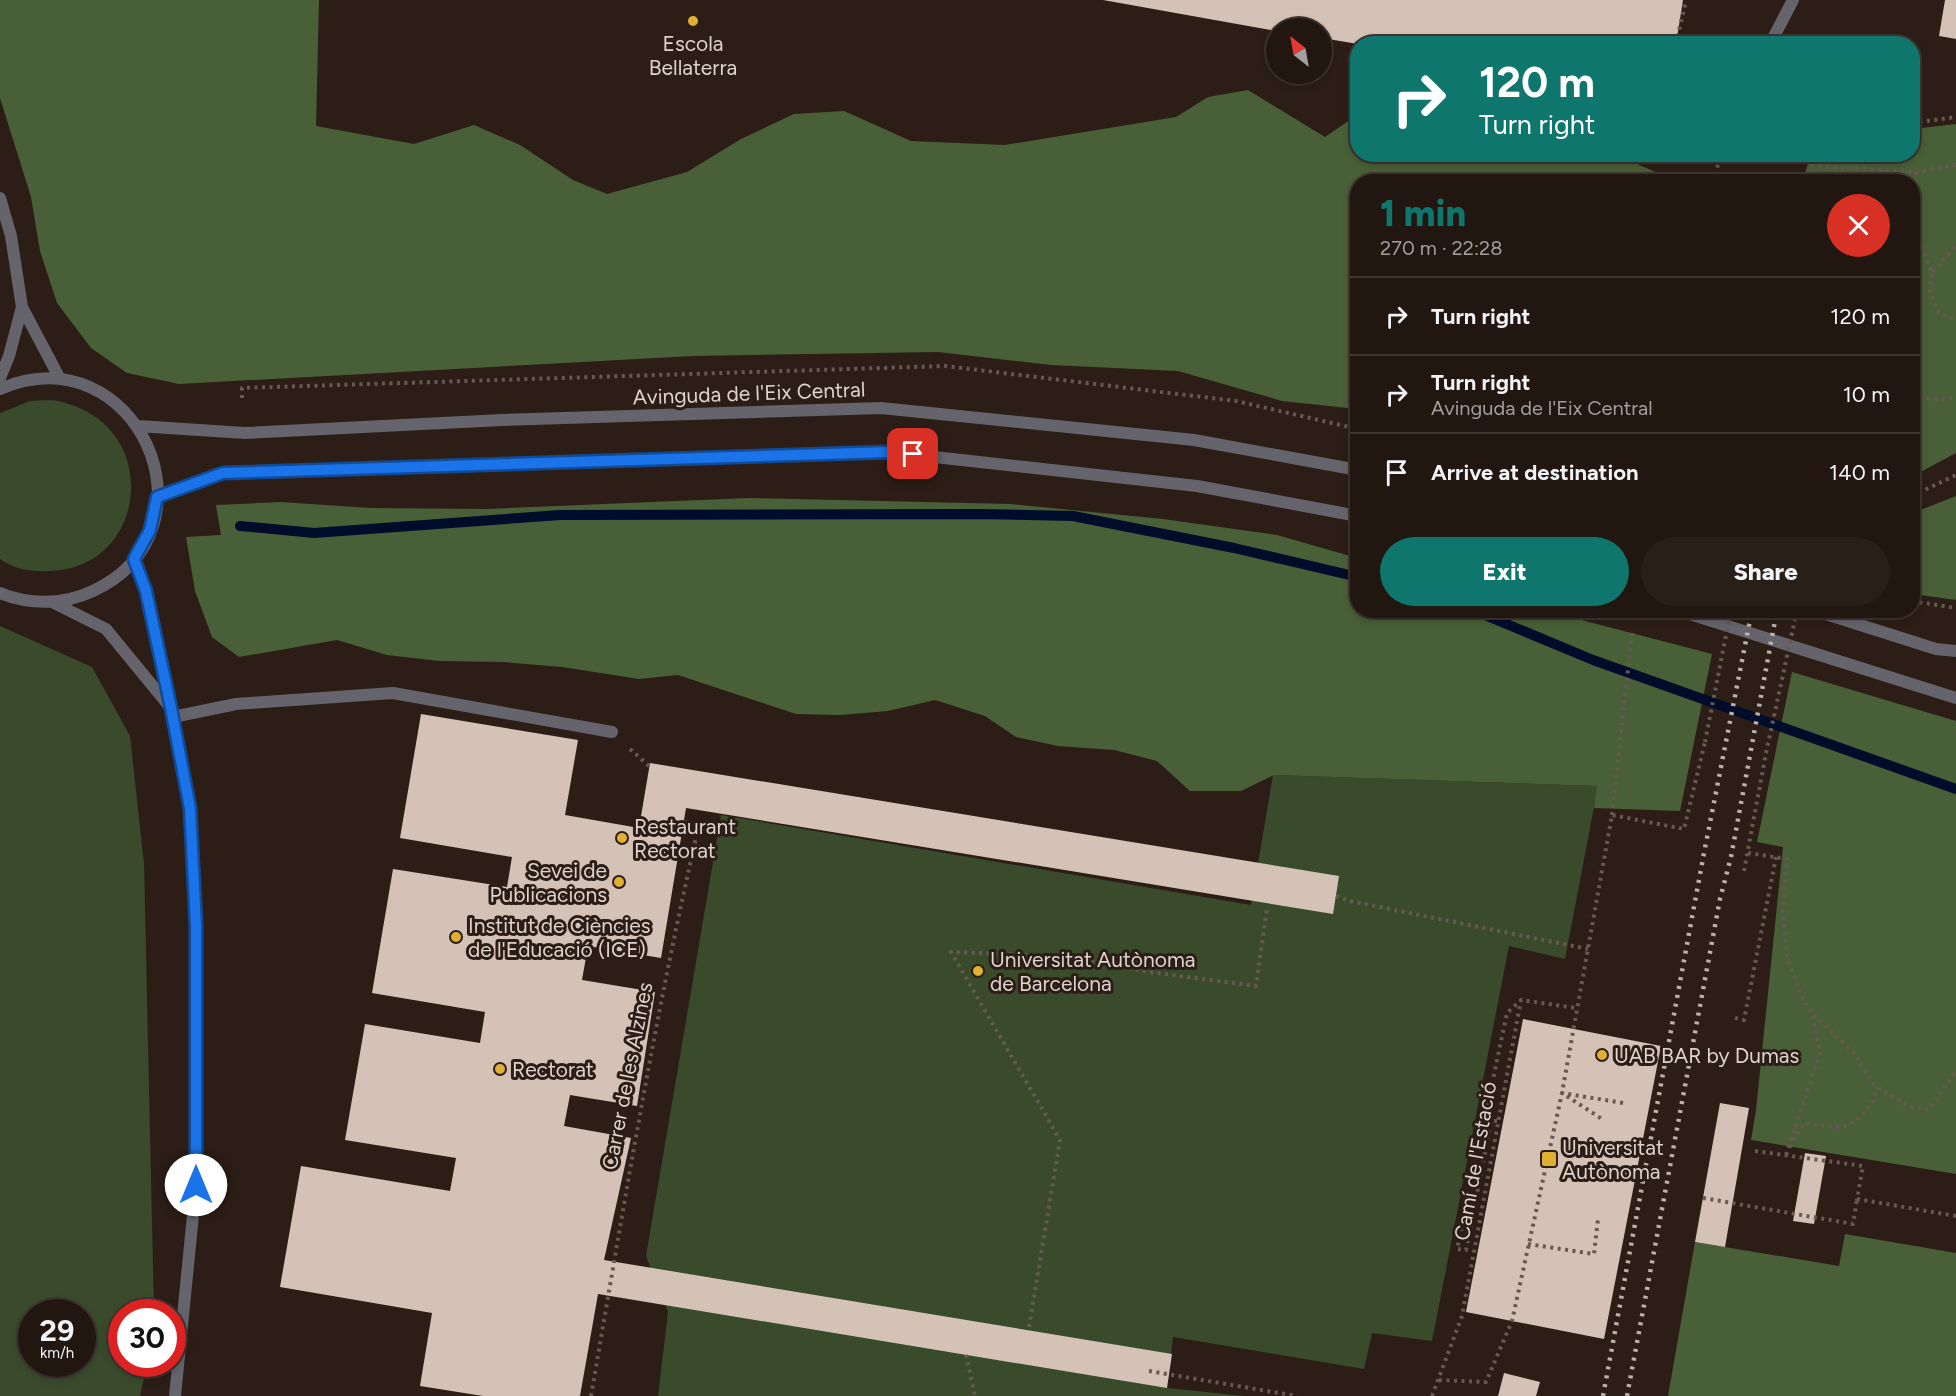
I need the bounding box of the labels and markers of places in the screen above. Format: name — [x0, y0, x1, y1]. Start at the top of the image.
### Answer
marker: Escola Bellaterra — [686, 14, 700, 28]
place label: Escola Bellaterra — [649, 31, 737, 80]
pin — [887, 428, 938, 479]
place label: Restaurant Rectorat — [634, 814, 736, 863]
marker: Restaurant Rectorat — [615, 831, 629, 845]
place label: Sevei de Publicacions — [489, 858, 607, 907]
marker: Sevei de Publicacions — [612, 875, 626, 889]
place label: Institut de Ciències de l'Educació (ICE) — [468, 913, 650, 962]
marker: Institut de Ciències de l'Educació (ICE) — [449, 930, 463, 944]
place label: Universitat Autònoma de Barcelona — [990, 947, 1196, 996]
marker: Universitat Autònoma de Barcelona — [971, 964, 985, 978]
place label: UAB BAR by Dumas — [1614, 1043, 1799, 1068]
marker: UAB BAR by Dumas — [1595, 1048, 1609, 1062]
place label: Rectorat — [512, 1057, 594, 1082]
marker: Rectorat — [493, 1062, 507, 1076]
place label: Universitat Autònoma — [1562, 1135, 1664, 1184]
marker: Universitat Autònoma — [1540, 1150, 1558, 1168]

